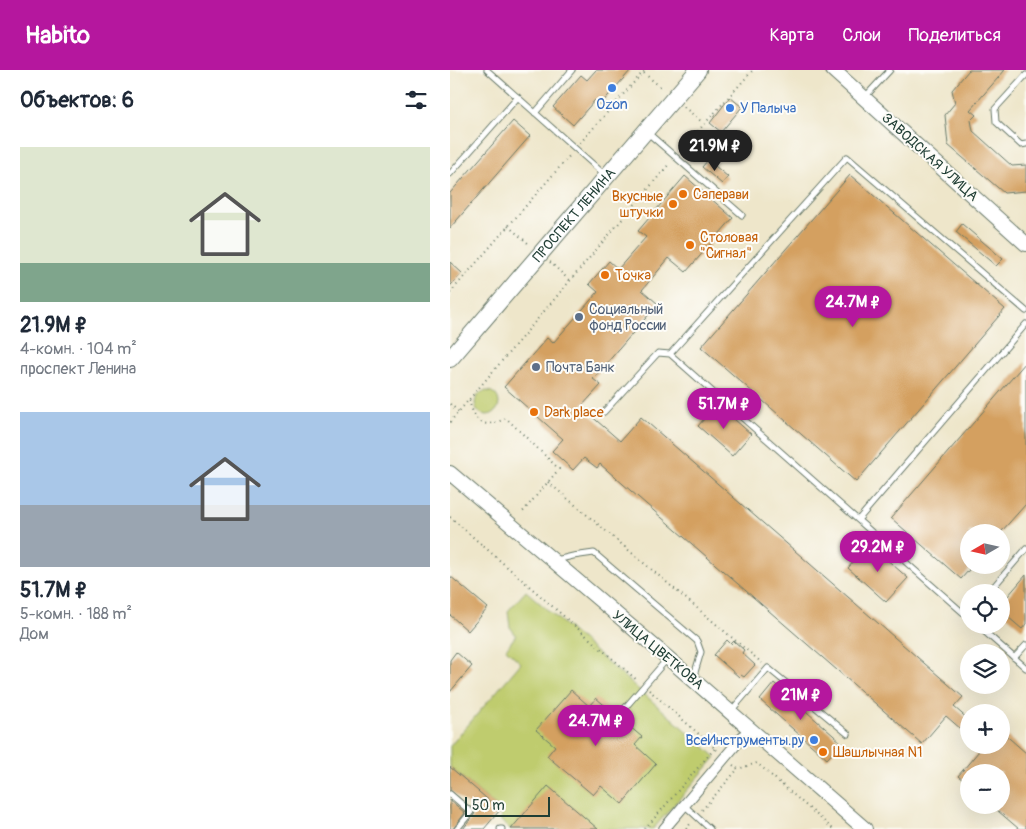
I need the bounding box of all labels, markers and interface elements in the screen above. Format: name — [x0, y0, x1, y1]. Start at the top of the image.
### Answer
text: Habito — [25, 21, 90, 50]
text: Карта — [770, 24, 814, 47]
text: Слои — [842, 24, 880, 47]
text: Поделиться — [908, 24, 1001, 47]
marker: Ozon — [606, 82, 618, 94]
icon: filters — [402, 86, 430, 114]
text: Объектов: 6 — [20, 87, 134, 114]
place label: Ozon — [596, 96, 628, 113]
place label: У Палыча — [740, 100, 796, 117]
marker: У Палыча — [724, 102, 736, 114]
street label: ЗАВОДСКАЯ УЛИЦА — [878, 109, 982, 205]
pin: 21.9M ₽ — [669, 129, 761, 172]
text: 21.9M ₽ — [689, 136, 741, 156]
street label: ПРОСПЕКТ ЛЕНИНА — [529, 164, 619, 265]
icon: home — [180, 179, 270, 269]
place label: Саперави — [693, 186, 748, 203]
place label: Вкусные штучки — [612, 188, 663, 221]
marker: Саперави — [677, 188, 689, 200]
marker: Вкусные штучки — [667, 198, 679, 210]
place label: Столовая "Сигнал" — [700, 229, 758, 262]
marker: Столовая "Сигнал" — [684, 239, 696, 251]
place label: Точка — [615, 267, 651, 284]
marker: Точка — [599, 269, 611, 281]
pin: 24.7M ₽ — [807, 286, 899, 328]
text: 24.7M ₽ — [826, 292, 880, 312]
place label: Социальный фонд России — [589, 301, 666, 334]
marker: Социальный фонд России — [573, 311, 585, 323]
text: 21.9M ₽ — [20, 312, 88, 339]
text: 4-комн. · 104 m² — [20, 339, 137, 359]
text: проспект Ленина — [20, 359, 136, 379]
place label: Почта Банк — [546, 359, 615, 376]
marker: Почта Банк — [530, 361, 542, 373]
pin: 51.7M ₽ — [678, 388, 770, 430]
text: 51.7M ₽ — [698, 394, 750, 414]
place label: Dark place — [544, 404, 604, 421]
marker: Dark place — [528, 406, 540, 418]
icon: home — [180, 444, 270, 534]
north arrow — [960, 524, 1010, 574]
map controls — [960, 524, 1010, 814]
pin: 29.2M ₽ — [832, 530, 924, 573]
text: 29.2M ₽ — [851, 537, 905, 557]
text: 51.7M ₽ — [20, 577, 88, 604]
button: locate — [960, 584, 1010, 634]
text: 5-комн. · 188 m² — [20, 604, 132, 624]
street label: УЛИЦА ЦВЕТКОВА — [609, 607, 707, 693]
text: Дом — [20, 624, 49, 644]
button: layers — [960, 644, 1010, 694]
pin: 21M ₽ — [766, 678, 836, 721]
text: 21M ₽ — [781, 685, 821, 705]
pin: 24.7M ₽ — [550, 704, 642, 747]
button: + — [960, 704, 1010, 754]
text: 24.7M ₽ — [569, 711, 623, 731]
place label: ВсеИнструменты.ру — [685, 732, 804, 749]
marker: ВсеИнструменты.ру — [808, 734, 820, 746]
place label: Шашлычная N1 — [833, 744, 922, 761]
marker: Шашлычная N1 — [817, 746, 829, 758]
button: − — [960, 764, 1010, 814]
scale bar — [465, 794, 550, 817]
text: 50 m — [472, 797, 505, 814]

